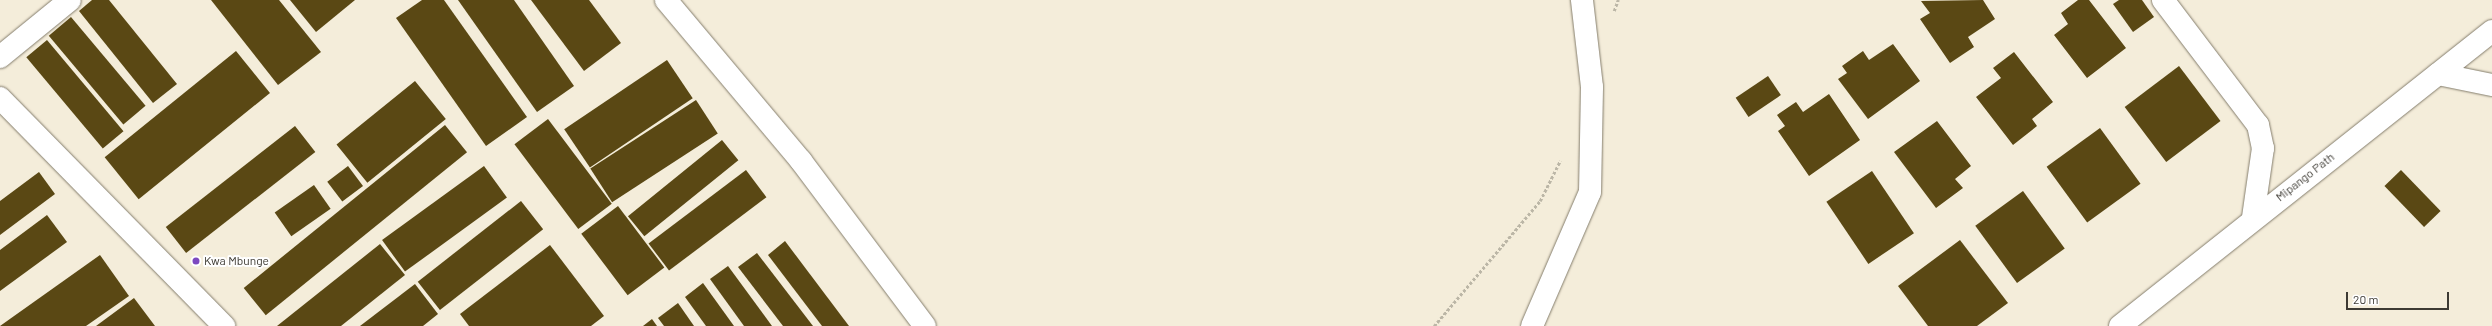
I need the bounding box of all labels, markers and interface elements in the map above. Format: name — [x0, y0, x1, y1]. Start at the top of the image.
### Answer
street label: Mipango Path — [2273, 150, 2337, 204]
place label: Kwa Mbunge — [204, 254, 269, 268]
marker: Kwa Mbunge — [191, 256, 201, 266]
scale bar — [2348, 284, 2451, 310]
text: 20 m — [2353, 292, 2379, 306]

